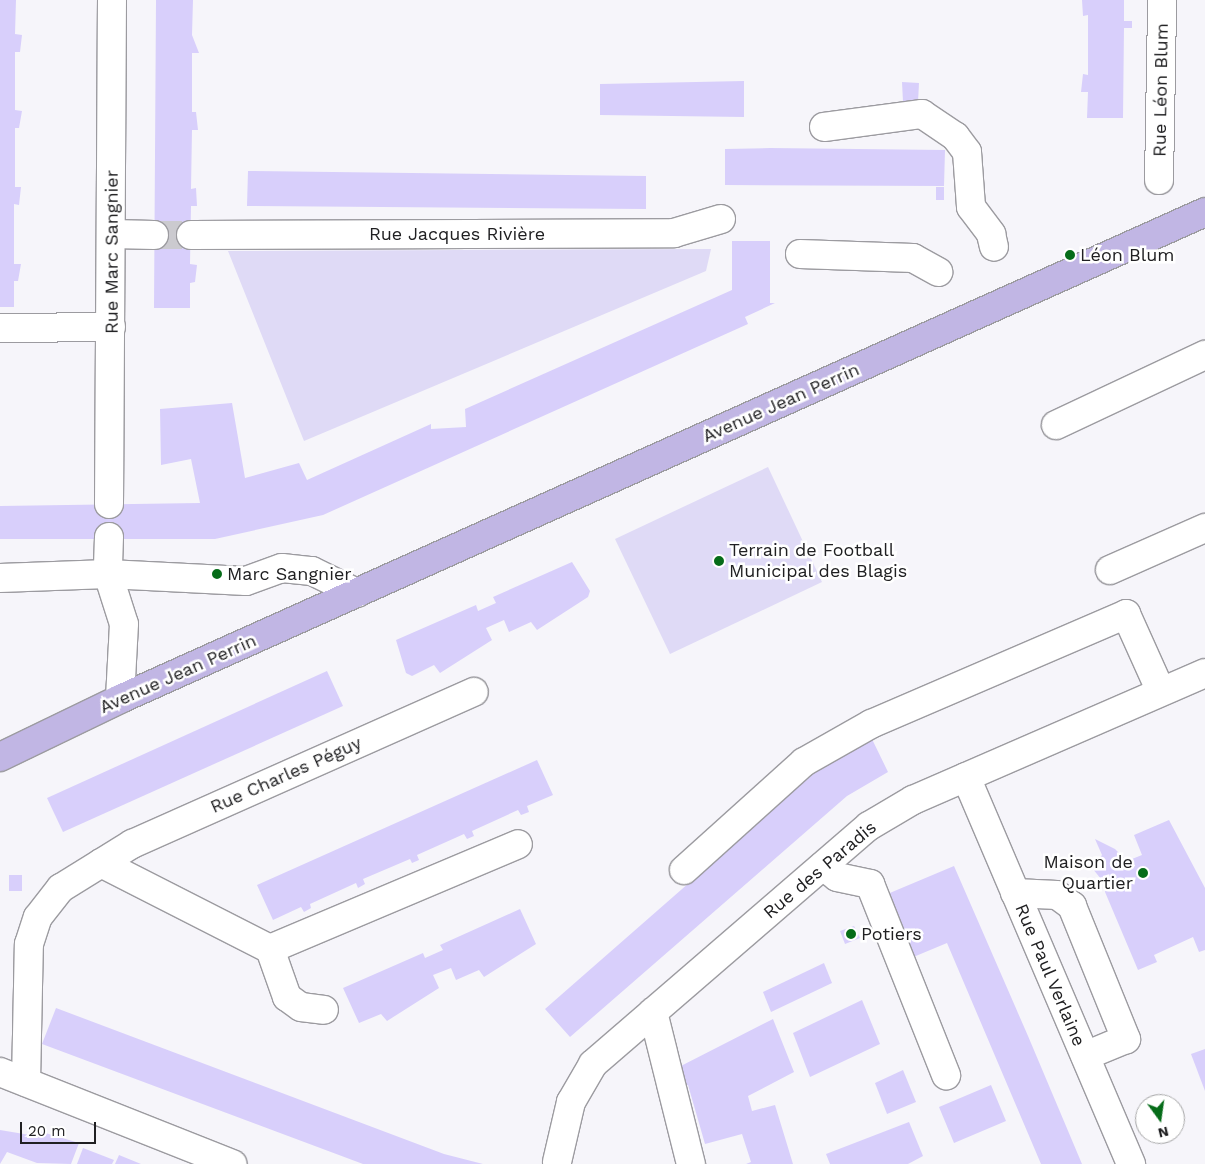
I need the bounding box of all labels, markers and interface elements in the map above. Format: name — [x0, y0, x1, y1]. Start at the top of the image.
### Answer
street label: Rue Léon Blum — [1149, 23, 1173, 157]
street label: Rue Marc Sangnier — [101, 170, 123, 334]
street label: Rue Jacques Rivière — [369, 223, 545, 245]
place label: Léon Blum — [1080, 244, 1174, 266]
marker: Léon Blum — [1064, 249, 1076, 261]
street label: Avenue Jean Perrin — [699, 359, 863, 447]
place label: Terrain de Football Municipal des Blagis — [729, 540, 908, 582]
marker: Terrain de Football Municipal des Blagis — [713, 555, 725, 567]
place label: Marc Sangnier — [227, 563, 352, 585]
marker: Marc Sangnier — [211, 568, 223, 580]
street label: Avenue Jean Perrin — [96, 630, 260, 718]
street label: Rue Charles Péguy — [207, 732, 365, 818]
street label: Rue des Paradis — [759, 817, 881, 923]
place label: Maison de Quartier — [1044, 852, 1133, 894]
marker: Maison de Quartier — [1137, 867, 1149, 879]
street label: Rue Paul Verlaine — [1010, 900, 1090, 1050]
place label: Potiers — [861, 923, 922, 945]
marker: Potiers — [845, 928, 857, 940]
north arrow — [1135, 1094, 1185, 1144]
scale bar — [22, 1112, 99, 1144]
text: 20 m — [28, 1122, 66, 1140]
text: N — [1156, 1124, 1170, 1142]

